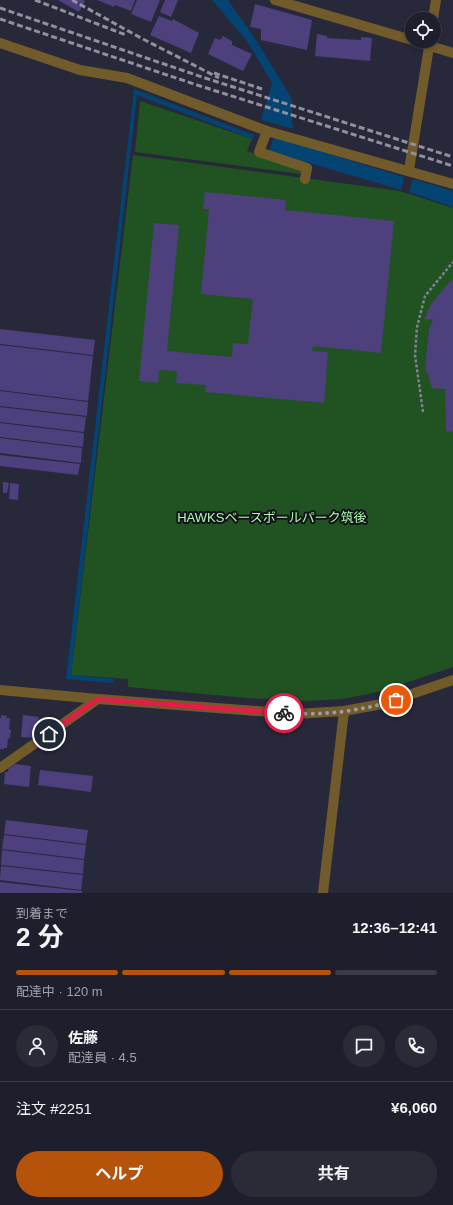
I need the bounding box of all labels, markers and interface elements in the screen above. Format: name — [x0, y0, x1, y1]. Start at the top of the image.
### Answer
map controls — [405, 12, 441, 48]
button: locate — [405, 12, 441, 48]
park label: HAWKSベースボールパーク筑後 — [177, 510, 367, 525]
pin — [379, 683, 413, 717]
icon: bag — [385, 689, 407, 711]
courier — [264, 693, 304, 733]
icon: bike — [273, 702, 295, 724]
pin — [32, 717, 66, 751]
icon: home — [38, 723, 60, 745]
text: 到着まで — [16, 906, 68, 921]
text: 12:36–12:41 — [352, 919, 437, 936]
text: 2 分 — [16, 922, 64, 952]
text: 配達中 · 120 m — [16, 984, 103, 999]
button: person — [16, 1025, 58, 1067]
button: chat — [343, 1025, 385, 1067]
button: phone — [395, 1025, 437, 1067]
text: 佐藤 — [68, 1029, 98, 1046]
text: 配達員 · 4.5 — [68, 1050, 137, 1065]
text: ¥6,060 — [391, 1099, 437, 1116]
text: 注文 #2251 — [16, 1100, 92, 1117]
button: ヘルプ — [16, 1151, 223, 1197]
button: 共有 — [231, 1151, 437, 1197]

